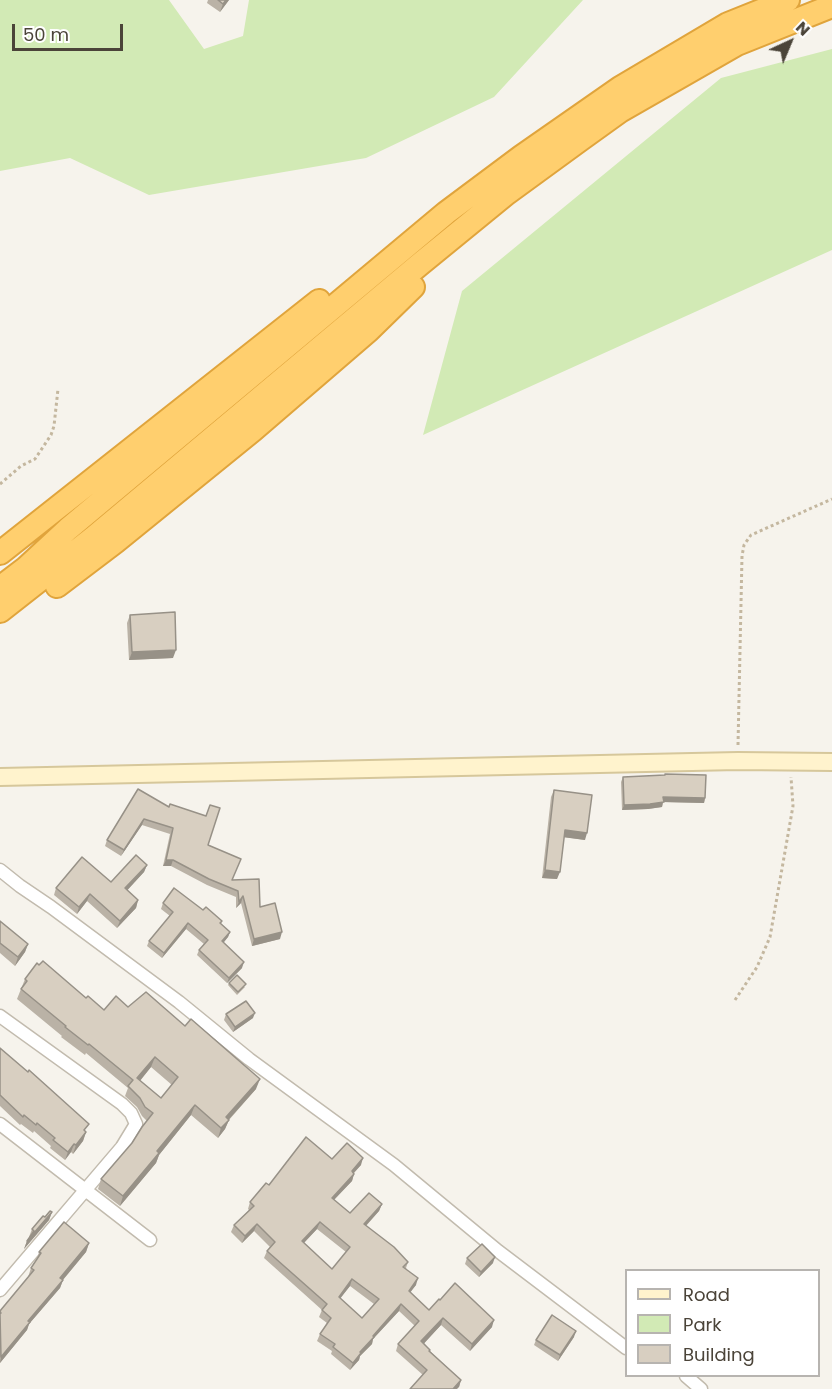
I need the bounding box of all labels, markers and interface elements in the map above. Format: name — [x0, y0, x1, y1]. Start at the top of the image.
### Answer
scale bar — [15, 12, 126, 50]
north arrow — [760, 12, 820, 72]
text: N — [791, 16, 815, 41]
text: 50 m — [23, 22, 69, 47]
legend — [625, 1269, 820, 1377]
text: Road — [683, 1282, 730, 1307]
text: Park — [683, 1312, 722, 1337]
text: Building — [683, 1342, 755, 1367]

